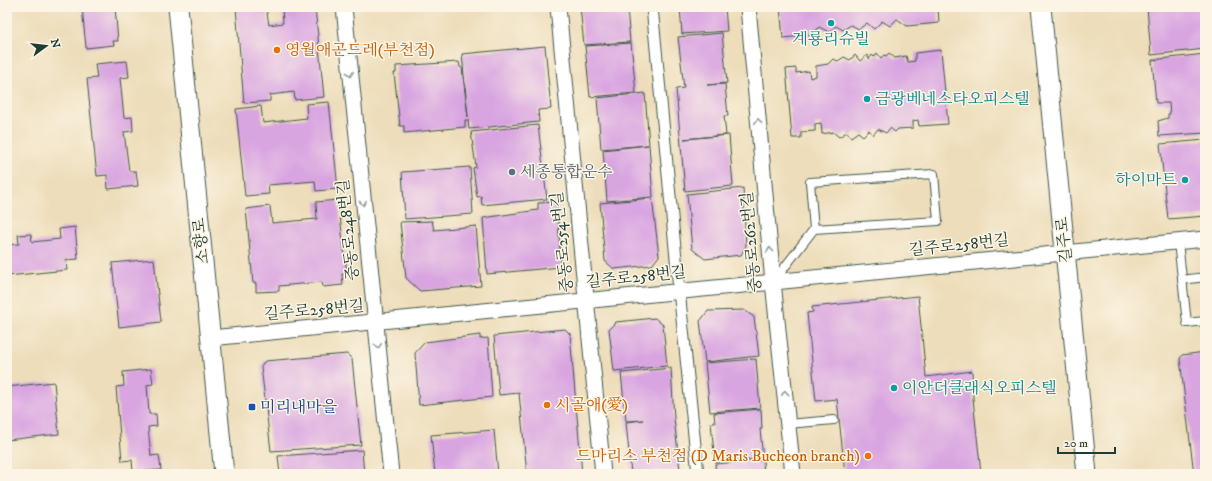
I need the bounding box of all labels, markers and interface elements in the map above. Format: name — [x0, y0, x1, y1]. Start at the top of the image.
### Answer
marker: 계룡리슈빌 — [826, 18, 836, 28]
north arrow — [26, 26, 66, 66]
place label: 계룡리슈빌 — [792, 29, 870, 49]
text: N — [47, 37, 63, 50]
place label: 영월애곤드레(부천점) — [285, 40, 435, 60]
marker: 영월애곤드레(부천점) — [272, 45, 282, 55]
one-way arrow — [346, 71, 355, 77]
place label: 금광베네스타오피스텔 — [875, 89, 1030, 109]
marker: 금광베네스타오피스텔 — [862, 94, 872, 104]
one-way arrow — [754, 118, 763, 124]
place label: 세종통합운수 — [520, 162, 613, 182]
marker: 세종통합운수 — [507, 167, 517, 177]
place label: 하이마트 — [1115, 170, 1178, 190]
marker: 하이마트 — [1180, 175, 1190, 185]
street label: 중동로248번길 — [333, 178, 363, 282]
street label: 중동로254번길 — [547, 191, 577, 293]
street label: 중동로262번길 — [737, 191, 765, 293]
one-way arrow — [359, 200, 368, 206]
street label: 길주로 — [1052, 215, 1076, 264]
street label: 소향로 — [189, 216, 213, 265]
street label: 길주로258번길 — [908, 230, 1010, 260]
one-way arrow — [766, 247, 775, 253]
street label: 길주로258번길 — [585, 262, 687, 292]
street label: 길주로258번길 — [263, 296, 365, 324]
one-way arrow — [373, 343, 382, 349]
place label: 이안더클래식오피스텔 — [902, 378, 1057, 398]
marker: 이안더클래식오피스텔 — [889, 383, 899, 393]
one-way arrow — [780, 390, 789, 396]
place label: 시골애(愛) — [555, 395, 628, 415]
place label: 미리내마을 — [260, 397, 338, 417]
marker: 시골애(愛) — [542, 400, 552, 410]
marker: 미리내마을 — [247, 402, 257, 412]
scale bar — [1058, 429, 1115, 455]
text: 20 m — [1064, 436, 1088, 451]
place label: 드마리스 부천점 (D Maris Bucheon branch) — [576, 446, 860, 466]
marker: 드마리스 부천점 (D Maris Bucheon branch) — [863, 451, 873, 461]

